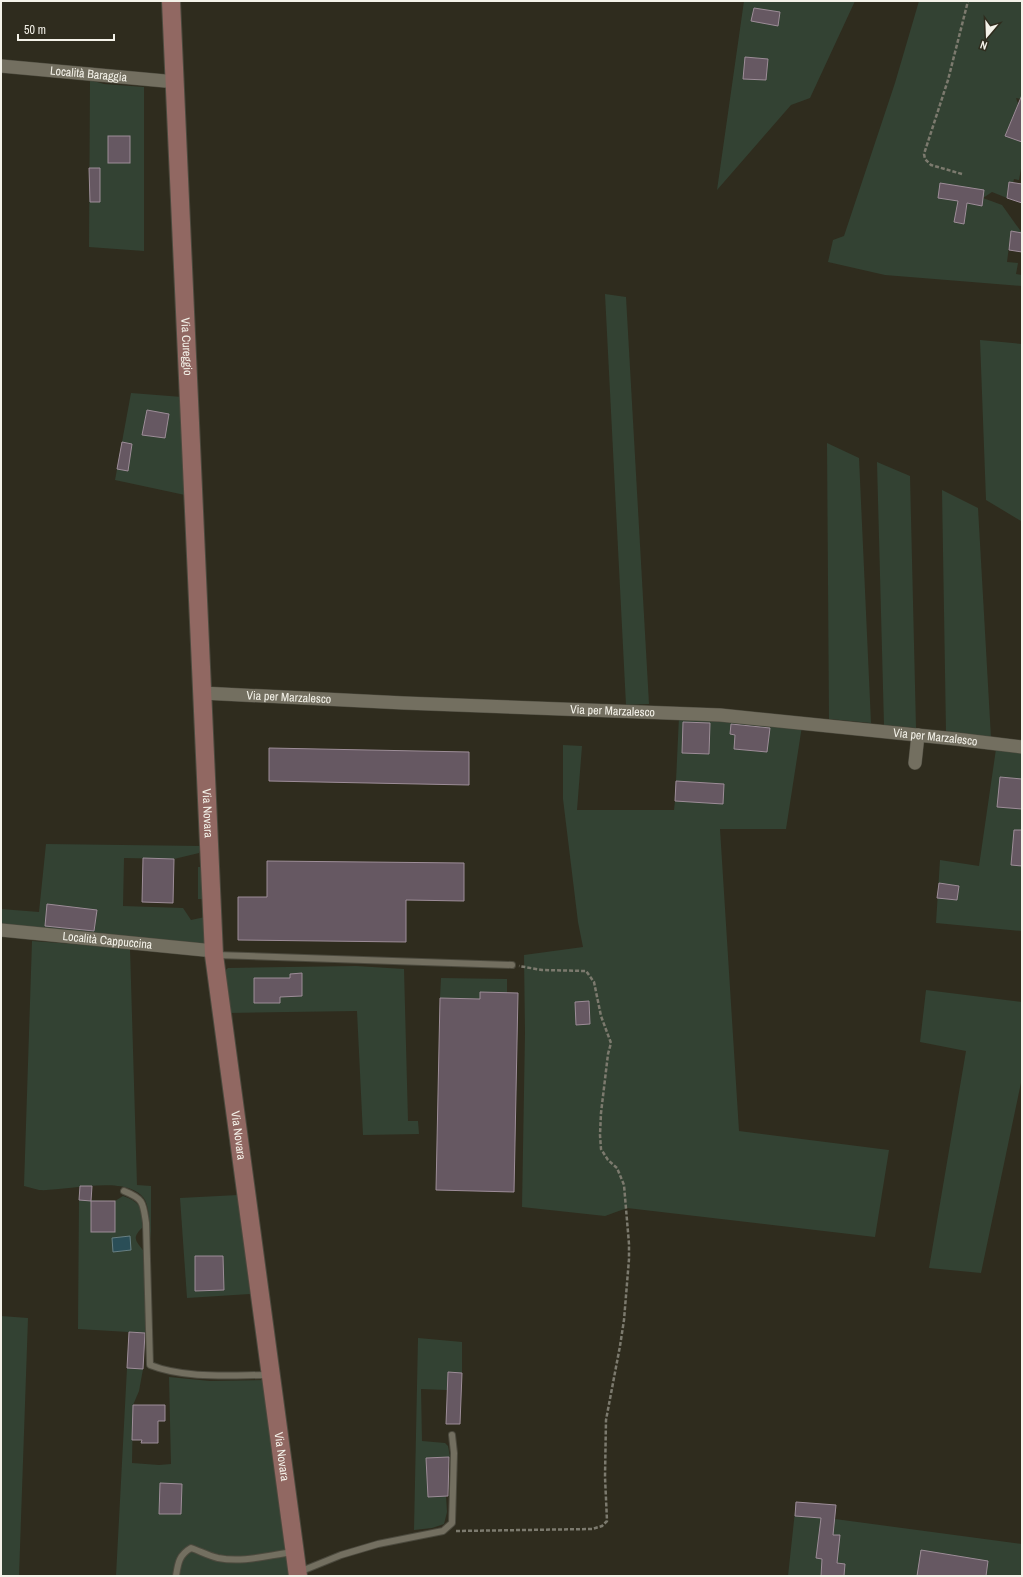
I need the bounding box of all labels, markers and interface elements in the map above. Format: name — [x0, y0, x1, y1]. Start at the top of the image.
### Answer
scale bar — [18, 16, 114, 42]
north arrow — [967, 16, 1007, 56]
text: 50 m — [24, 22, 46, 38]
text: N — [978, 38, 989, 53]
street label: Località Baraggia — [49, 63, 128, 86]
street label: Via Cureggio — [177, 317, 196, 376]
street label: Via per Marzalesco — [246, 687, 332, 707]
street label: Via per Marzalesco — [570, 701, 655, 721]
street label: Via per Marzalesco — [892, 725, 978, 750]
street label: Via Novara — [199, 788, 217, 839]
street label: Località Cappuccina — [62, 928, 154, 953]
street label: Via Novara — [227, 1110, 250, 1161]
street label: Via Novara — [271, 1431, 293, 1482]

